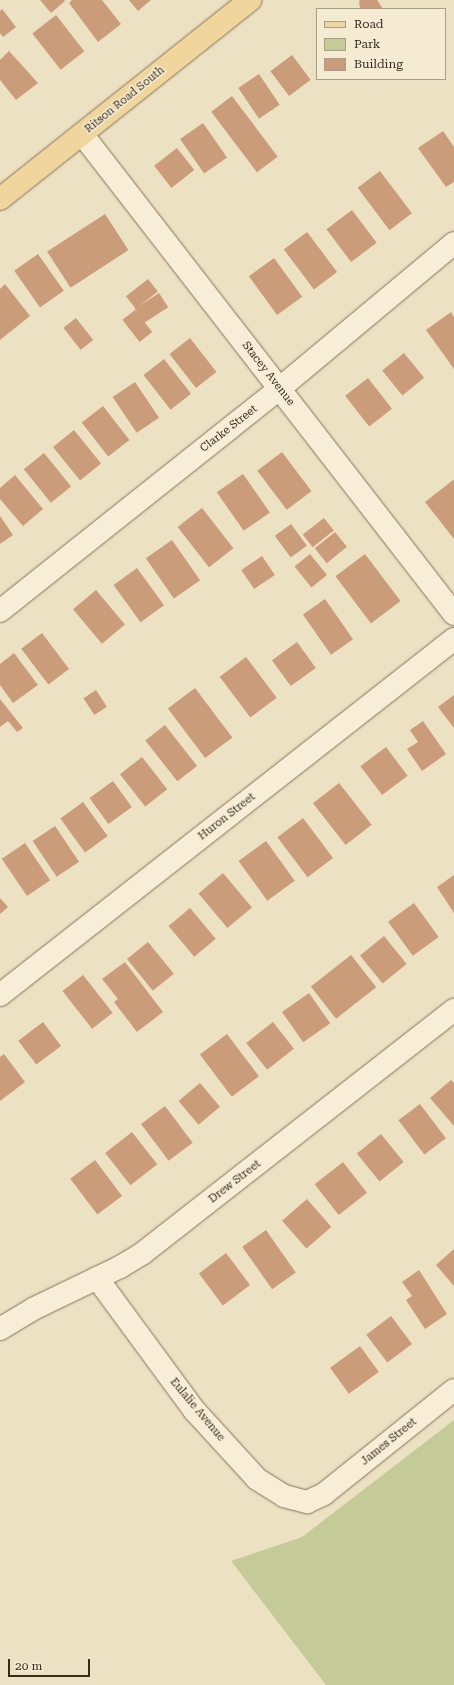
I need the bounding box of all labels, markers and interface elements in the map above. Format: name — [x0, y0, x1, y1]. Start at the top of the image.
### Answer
legend — [316, 8, 446, 80]
text: Road — [354, 17, 383, 31]
text: Park — [354, 37, 380, 51]
text: Building — [354, 57, 403, 71]
street label: Ritson Road South — [82, 64, 168, 136]
street label: Stacey Avenue — [239, 339, 297, 409]
street label: Clarke Street — [198, 403, 260, 455]
street label: Huron Street — [196, 791, 258, 843]
street label: Drew Street — [206, 1158, 264, 1206]
street label: Eulalie Avenue — [167, 1376, 227, 1444]
street label: James Street — [359, 1416, 419, 1468]
scale bar — [10, 1651, 92, 1677]
text: 20 m — [15, 1659, 42, 1673]

